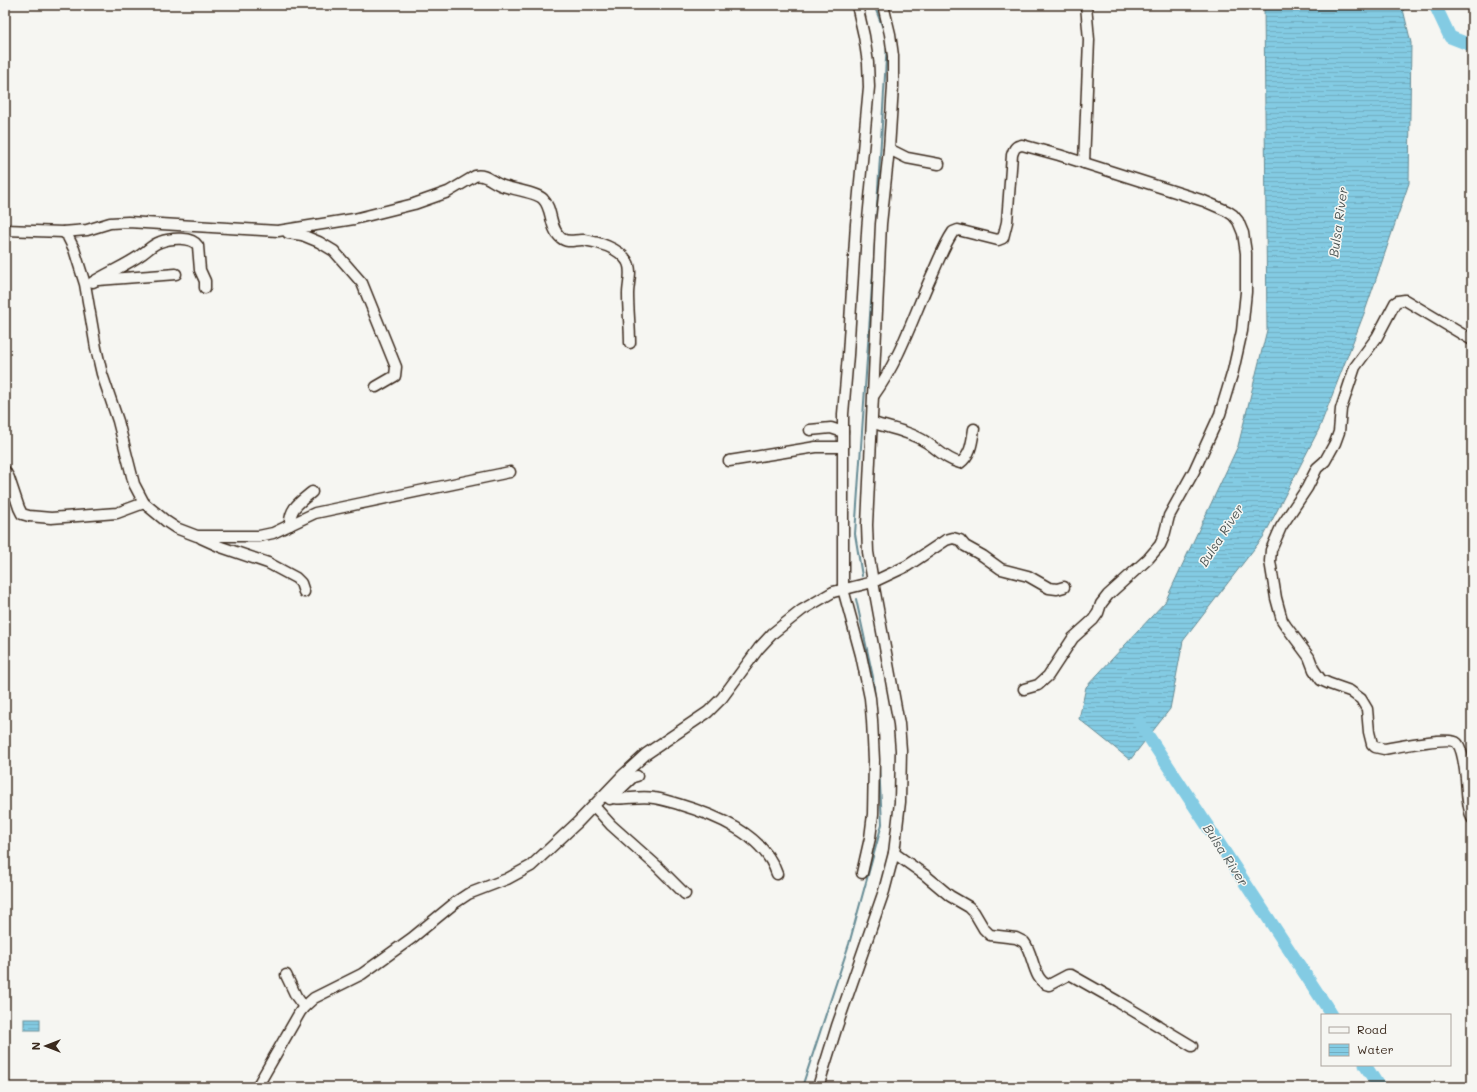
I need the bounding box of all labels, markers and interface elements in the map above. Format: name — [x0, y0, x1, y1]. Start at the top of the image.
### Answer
water label: Bulsa River — [1324, 185, 1351, 258]
water label: Bulsa River — [1194, 500, 1247, 569]
water label: Bulsa River — [1200, 820, 1253, 889]
legend — [1321, 1014, 1451, 1066]
text: Road — [1357, 1021, 1387, 1037]
north arrow — [26, 1026, 66, 1066]
text: Water — [1357, 1041, 1394, 1057]
text: N — [28, 1042, 43, 1050]

